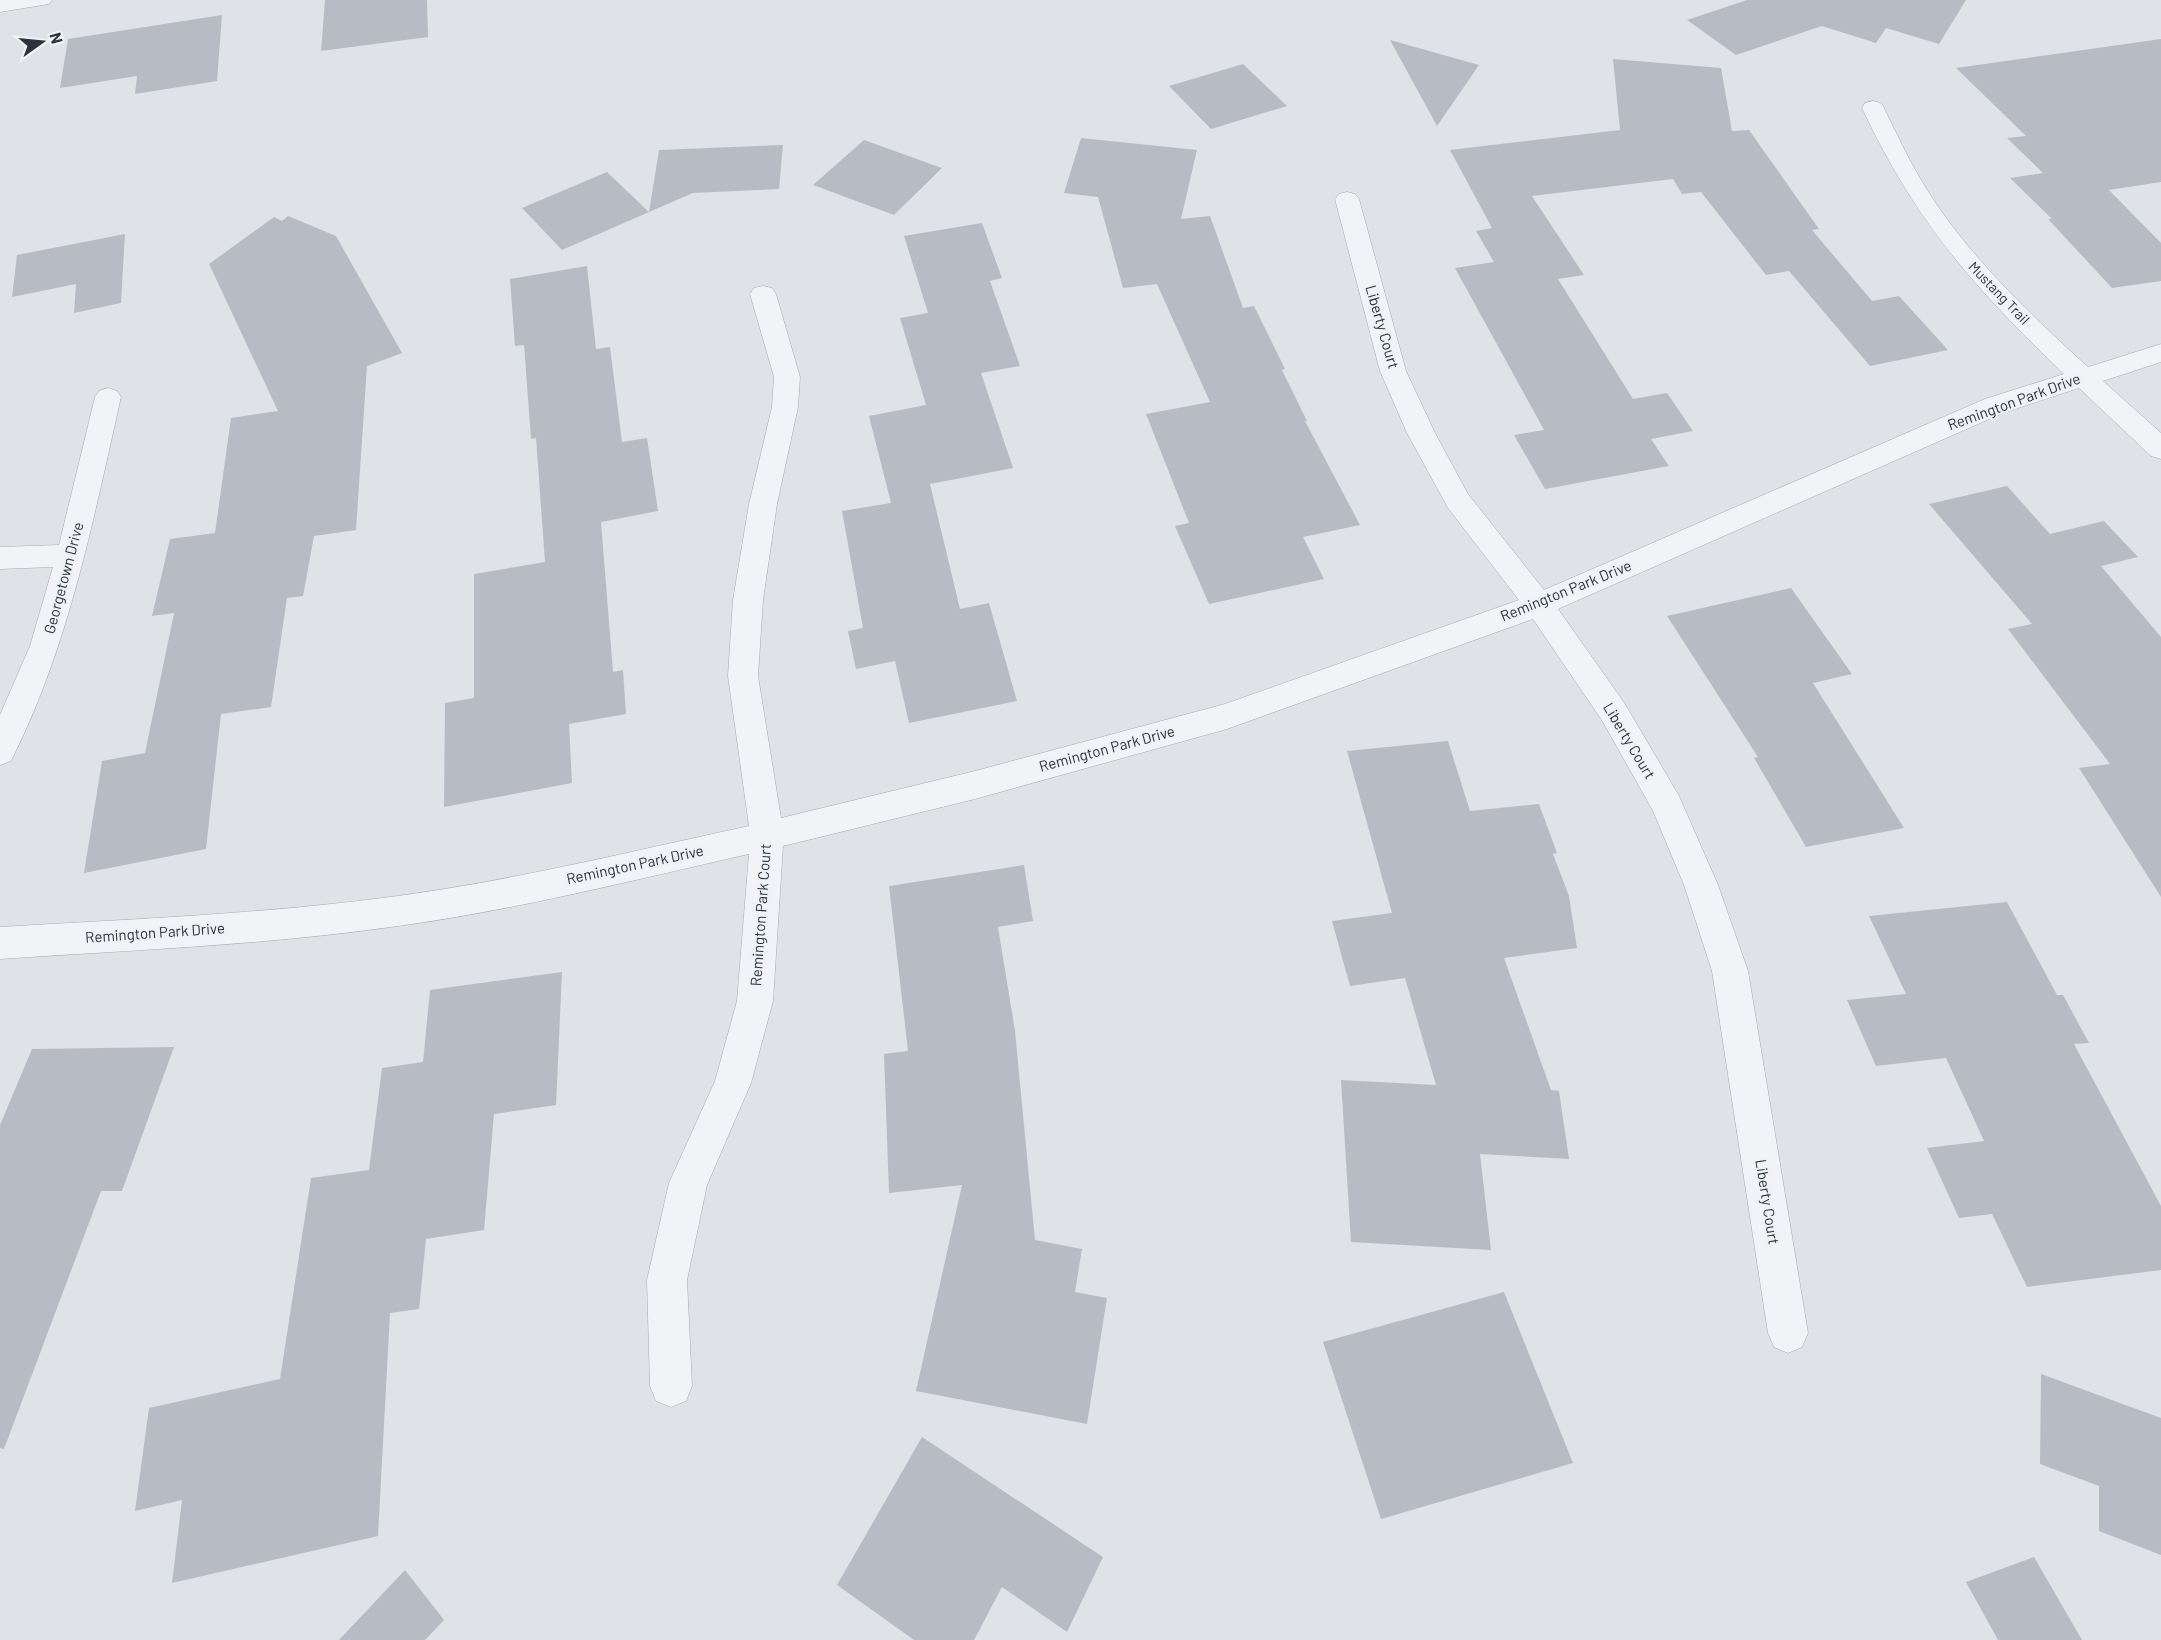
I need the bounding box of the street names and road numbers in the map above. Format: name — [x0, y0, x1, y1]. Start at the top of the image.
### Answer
street label: Mustang Trail — [1965, 258, 2033, 328]
street label: Liberty Court — [1362, 283, 1403, 370]
street label: Remington Park Drive — [1945, 369, 2082, 433]
street label: Georgetown Drive — [39, 520, 87, 636]
street label: Remington Park Drive — [1497, 556, 1634, 625]
street label: Liberty Court — [1600, 699, 1660, 782]
street label: Remington Park Drive — [1037, 721, 1177, 775]
street label: Remington Park Drive — [565, 841, 705, 887]
street label: Remington Park Court — [746, 843, 774, 987]
street label: Remington Park Drive — [85, 918, 225, 946]
street label: Liberty Court — [1752, 1158, 1784, 1246]

